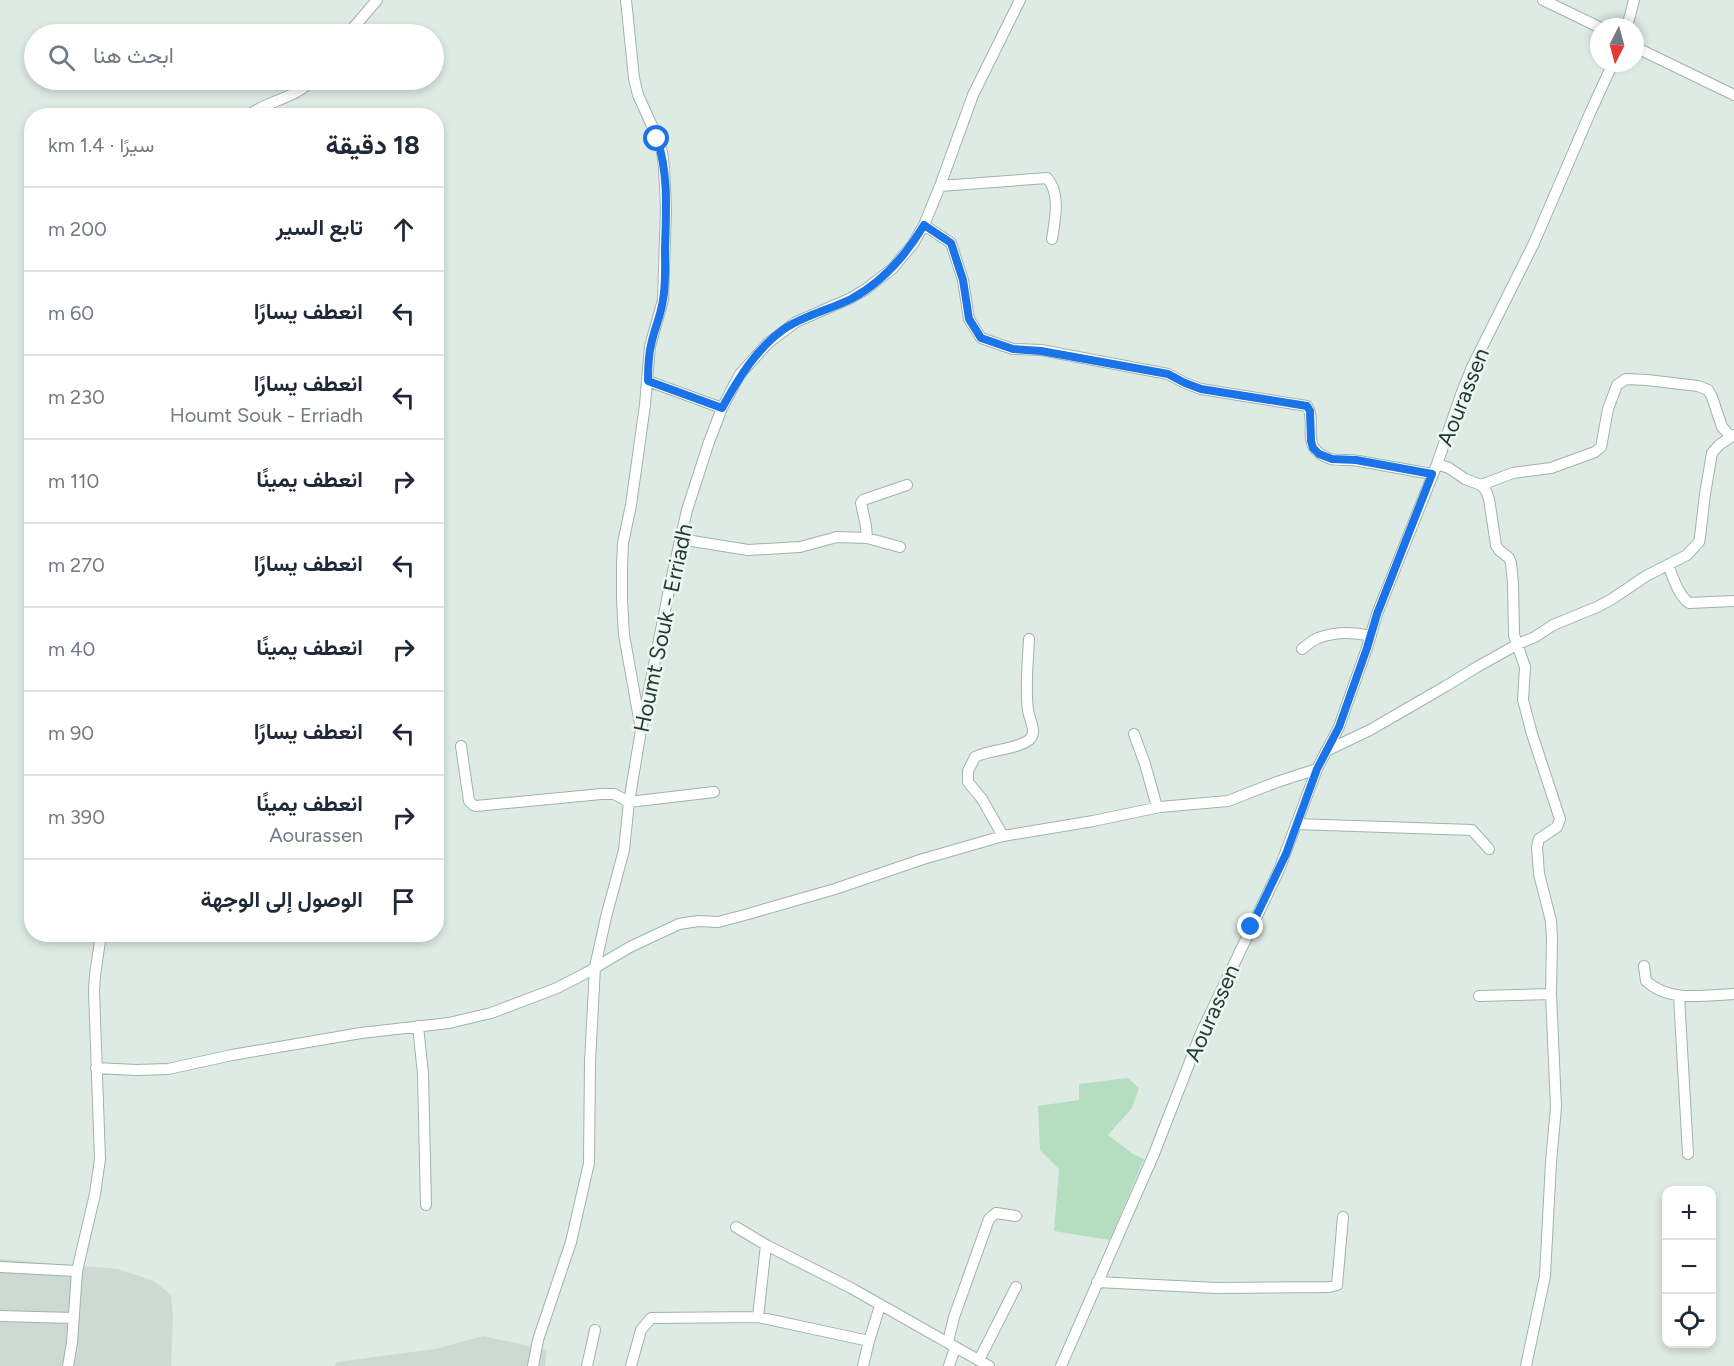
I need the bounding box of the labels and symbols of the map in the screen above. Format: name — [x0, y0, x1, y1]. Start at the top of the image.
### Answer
north arrow — [1590, 18, 1644, 72]
route start — [643, 125, 669, 151]
street label: Aourassen — [1431, 344, 1495, 450]
street label: Houmt Souk - Erriadh — [628, 521, 698, 735]
route end — [1237, 913, 1263, 939]
street label: Aourassen — [1179, 960, 1245, 1066]

